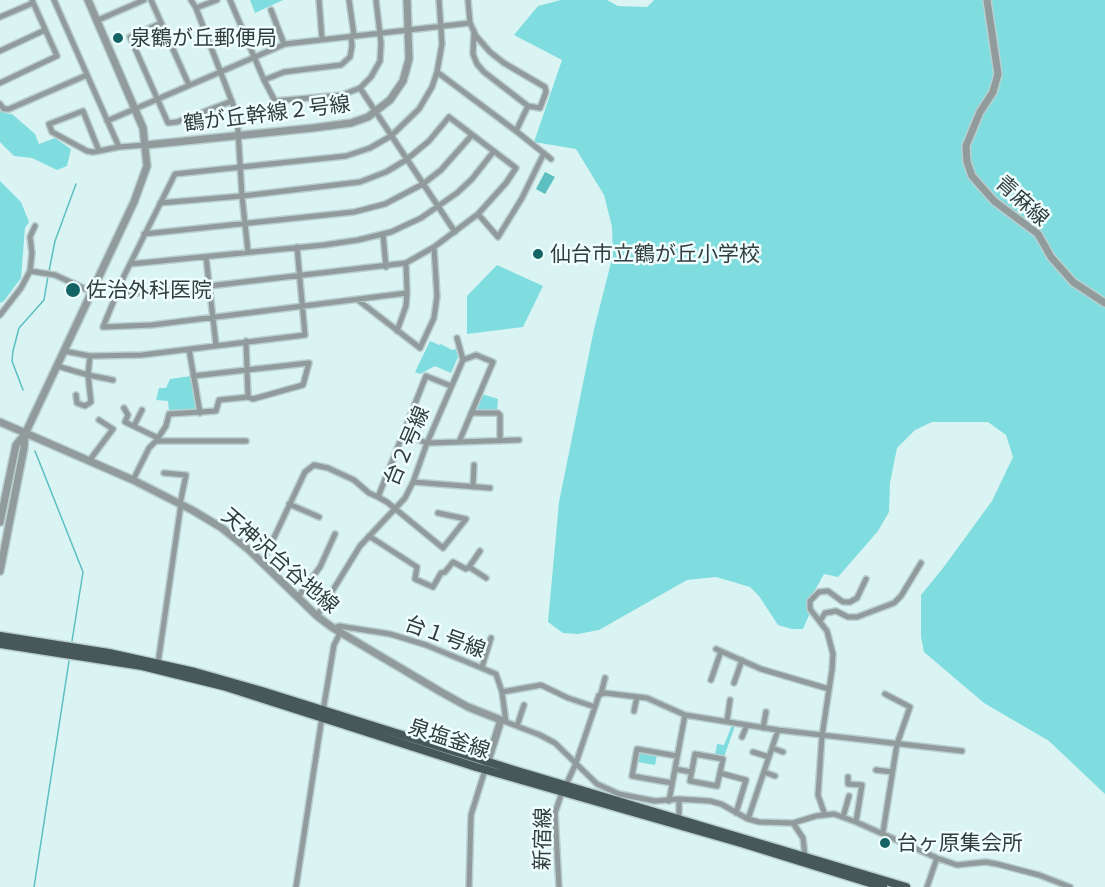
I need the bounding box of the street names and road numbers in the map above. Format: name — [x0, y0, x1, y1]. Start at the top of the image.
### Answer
street label: 鶴が丘幹線２号線 — [182, 91, 352, 137]
street label: 青麻線 — [990, 171, 1054, 231]
street label: 台２号線 — [379, 402, 435, 490]
street label: 天神沢台谷地線 — [216, 503, 344, 619]
street label: 台１号線 — [401, 611, 489, 663]
street label: 泉塩釜線 — [405, 714, 493, 764]
street label: 新宿線 — [530, 807, 556, 871]

